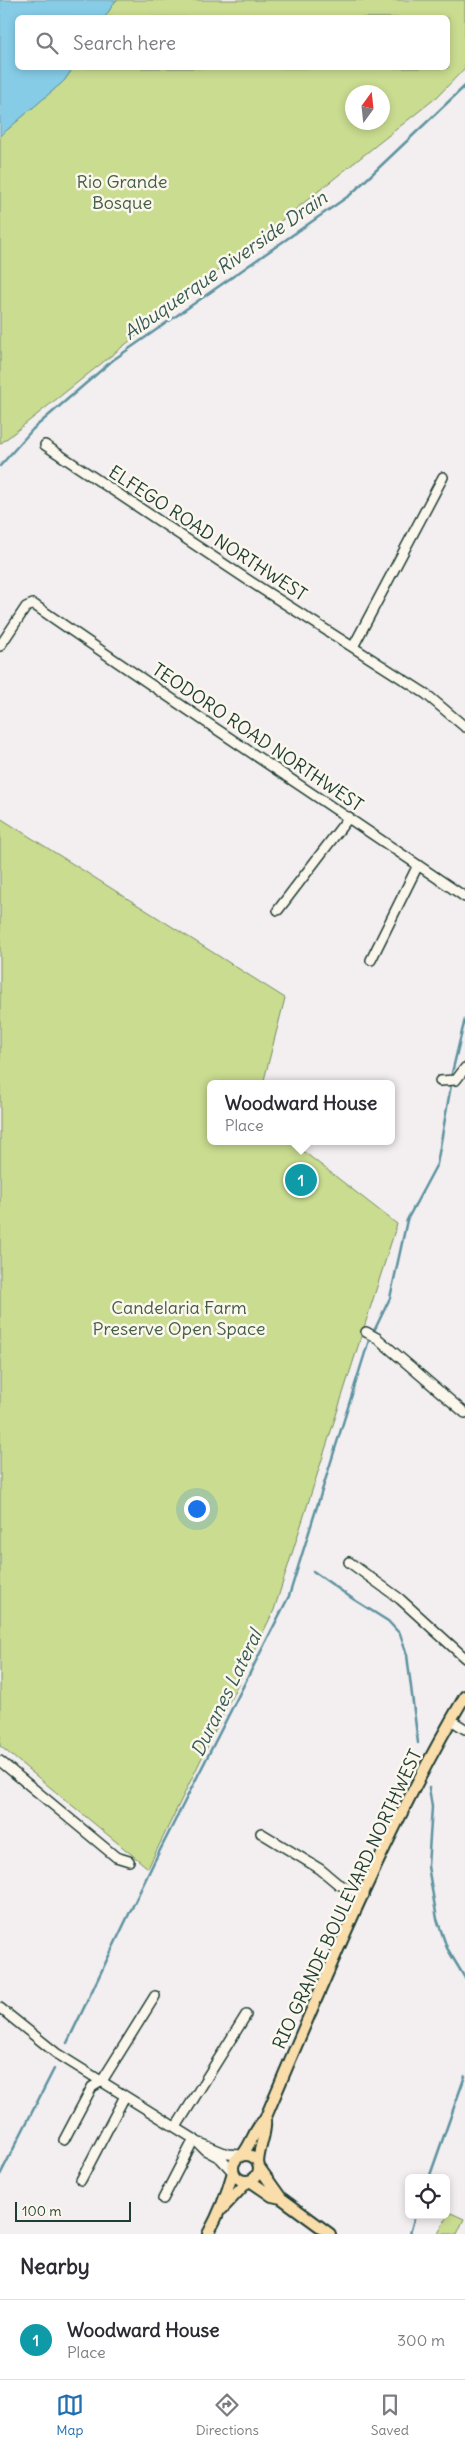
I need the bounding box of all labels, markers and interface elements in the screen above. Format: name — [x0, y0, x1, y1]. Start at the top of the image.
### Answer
search box — [15, 15, 450, 70]
icon: search — [33, 29, 61, 57]
text: Search here — [73, 31, 176, 55]
north arrow — [345, 85, 390, 130]
park label: Rio Grande Bosque — [77, 170, 167, 214]
water label: Albuquerque Riverside Drain — [119, 185, 332, 345]
street label: ELFEGO ROAD NORTHWEST — [104, 460, 312, 606]
street label: TEODORO ROAD NORTHWEST — [148, 658, 368, 816]
popup — [207, 1080, 395, 1145]
text: Woodward House — [225, 1091, 377, 1115]
text: Place — [225, 1115, 264, 1135]
pin: 1 — [285, 1161, 317, 1199]
park label: Candelaria Farm Preserve Open Space — [93, 1296, 265, 1340]
your location — [184, 1496, 210, 1522]
water label: Duranes Lateral — [185, 1623, 268, 1760]
street label: RIO GRANDE BOULEVARD NORTHWEST — [267, 1745, 427, 2053]
map controls — [405, 2174, 450, 2219]
button: locate — [405, 2174, 450, 2219]
scale bar — [15, 2199, 131, 2222]
text: 100 m — [22, 2202, 62, 2220]
text: Nearby — [20, 2253, 90, 2280]
text: Woodward House — [67, 2318, 219, 2342]
text: 1 — [33, 2330, 39, 2350]
text: 300 m — [397, 2330, 445, 2350]
text: Place — [67, 2342, 106, 2362]
tab: Map — [56, 2391, 84, 2439]
tab: Directions — [196, 2391, 259, 2439]
tab: Saved — [371, 2391, 409, 2439]

